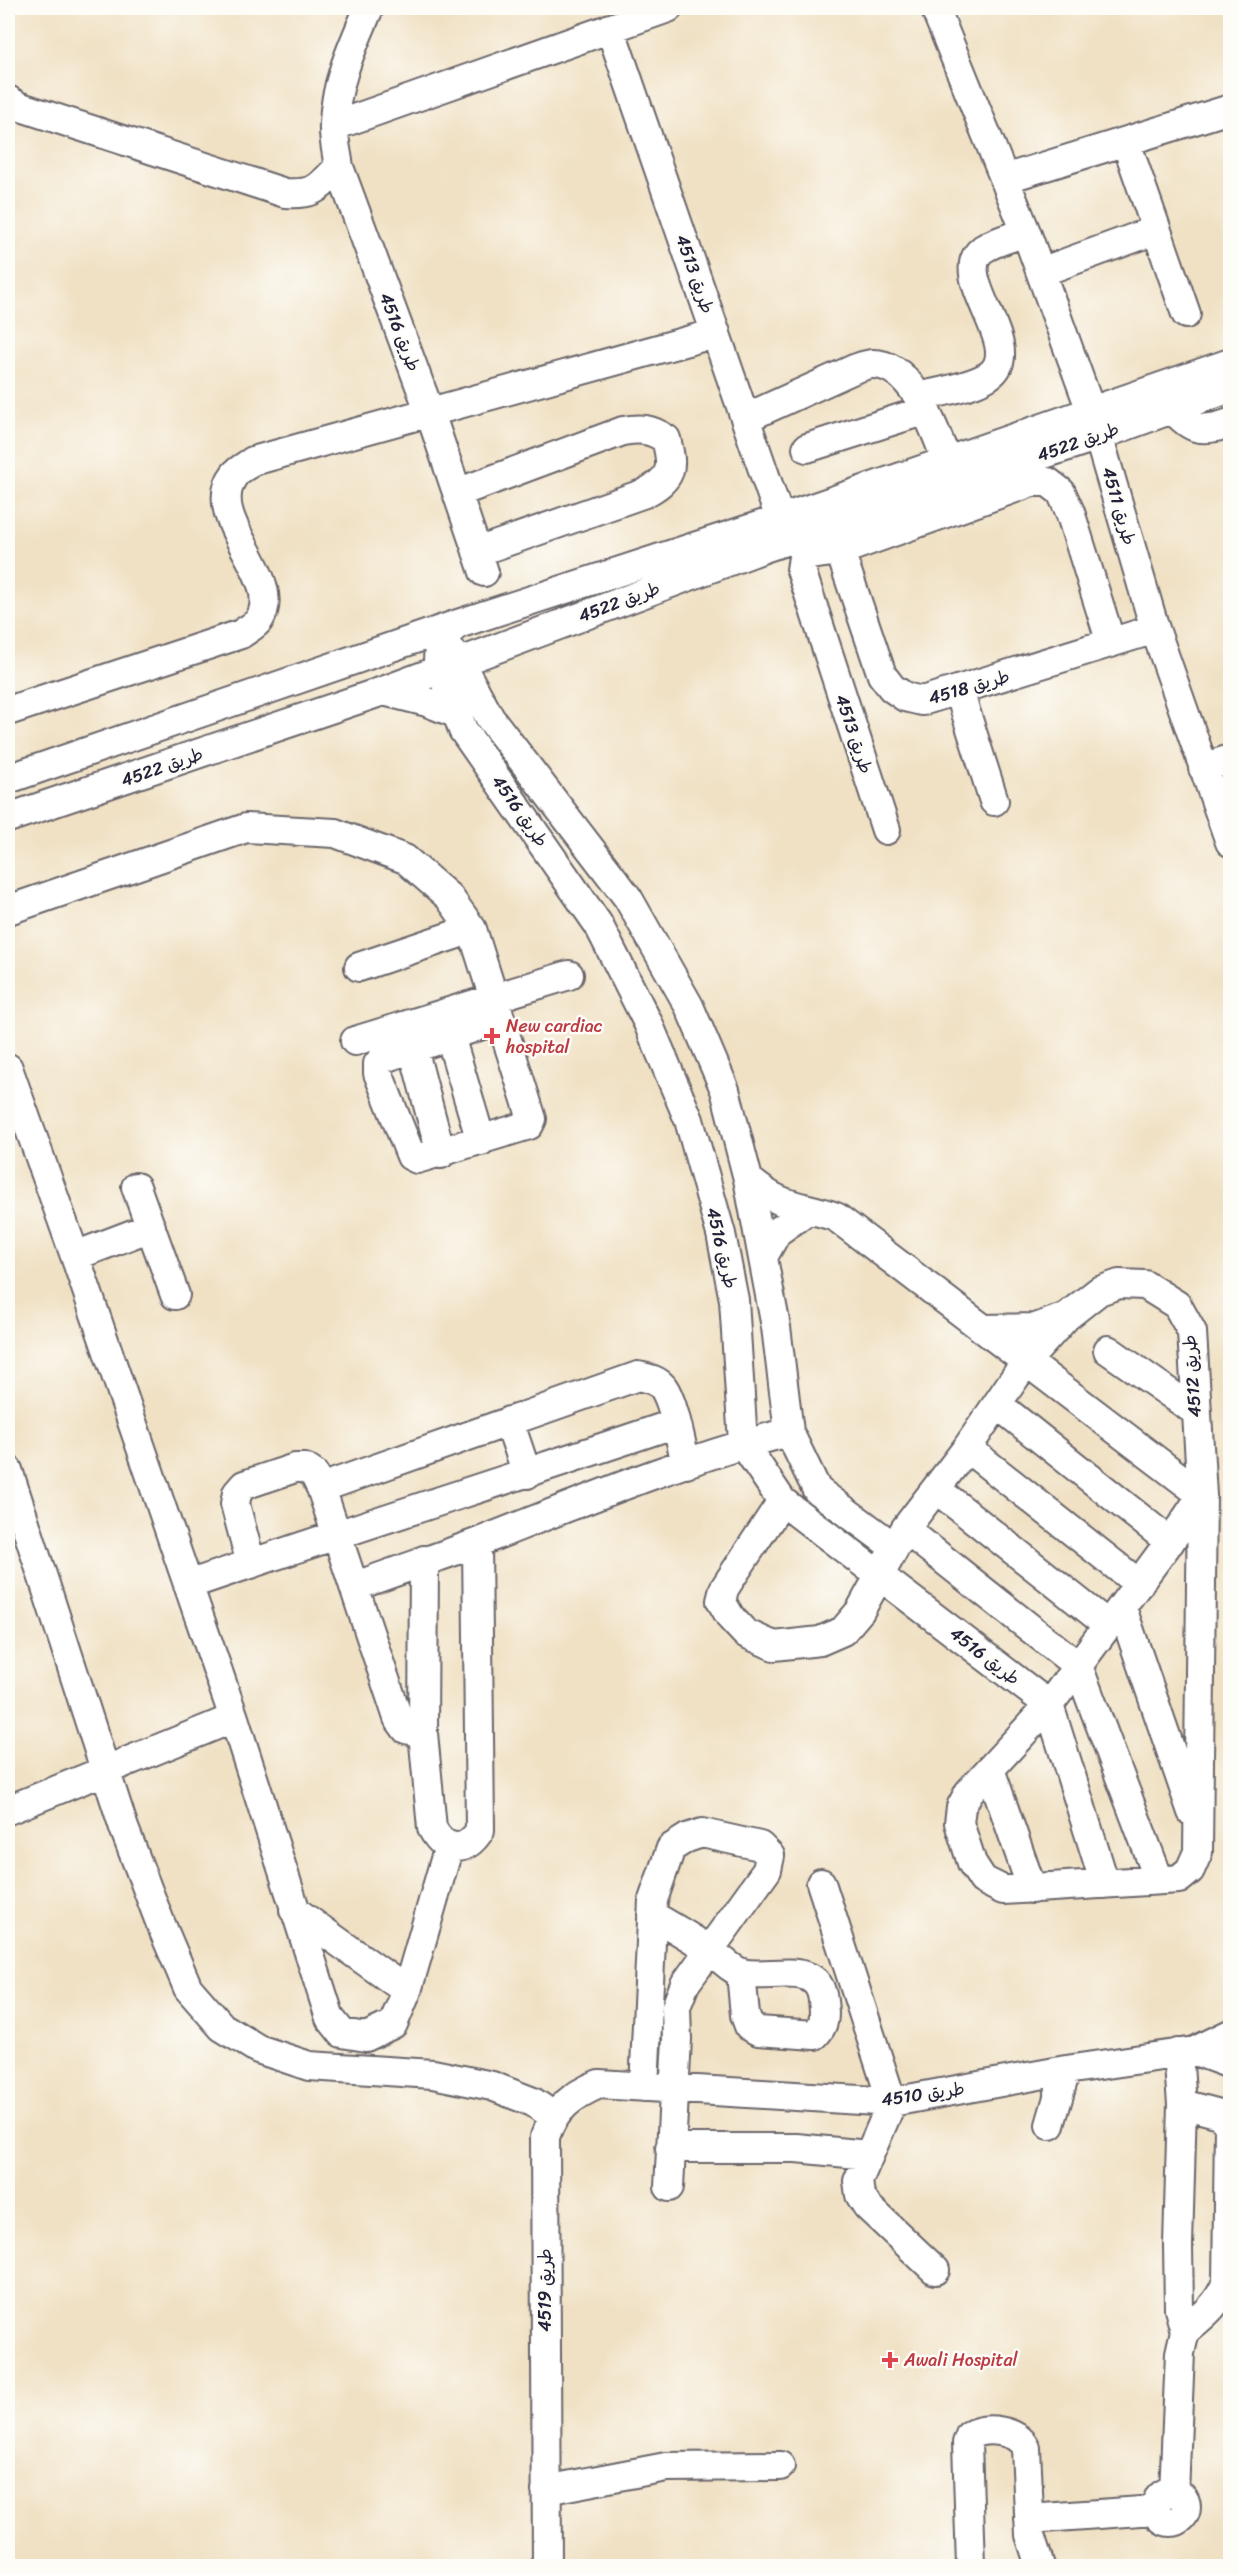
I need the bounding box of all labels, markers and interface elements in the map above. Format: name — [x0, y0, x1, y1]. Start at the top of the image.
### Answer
street label: طريق 4513 — [666, 230, 724, 318]
street label: طريق 4516 — [370, 288, 430, 376]
street label: طريق 4522 — [1032, 413, 1124, 471]
street label: طريق 4511 — [1093, 463, 1145, 549]
street label: طريق 4522 — [573, 572, 665, 632]
street label: طريق 4518 — [925, 660, 1013, 714]
street label: طريق 4513 — [826, 690, 882, 778]
street label: طريق 4522 — [116, 738, 208, 796]
street label: طريق 4516 — [483, 768, 557, 854]
place label: New cardiac hospital — [505, 1010, 603, 1063]
marker: New cardiac hospital — [483, 1027, 501, 1045]
street label: طريق 4516 — [697, 1204, 747, 1292]
street label: طريق 4512 — [1173, 1334, 1211, 1418]
street label: طريق 4516 — [943, 1618, 1027, 1694]
street label: طريق 4510 — [879, 2072, 967, 2116]
street label: طريق 4519 — [529, 2248, 561, 2332]
place label: Awali Hospital — [903, 2344, 1018, 2376]
marker: Awali Hospital — [881, 2351, 899, 2369]

